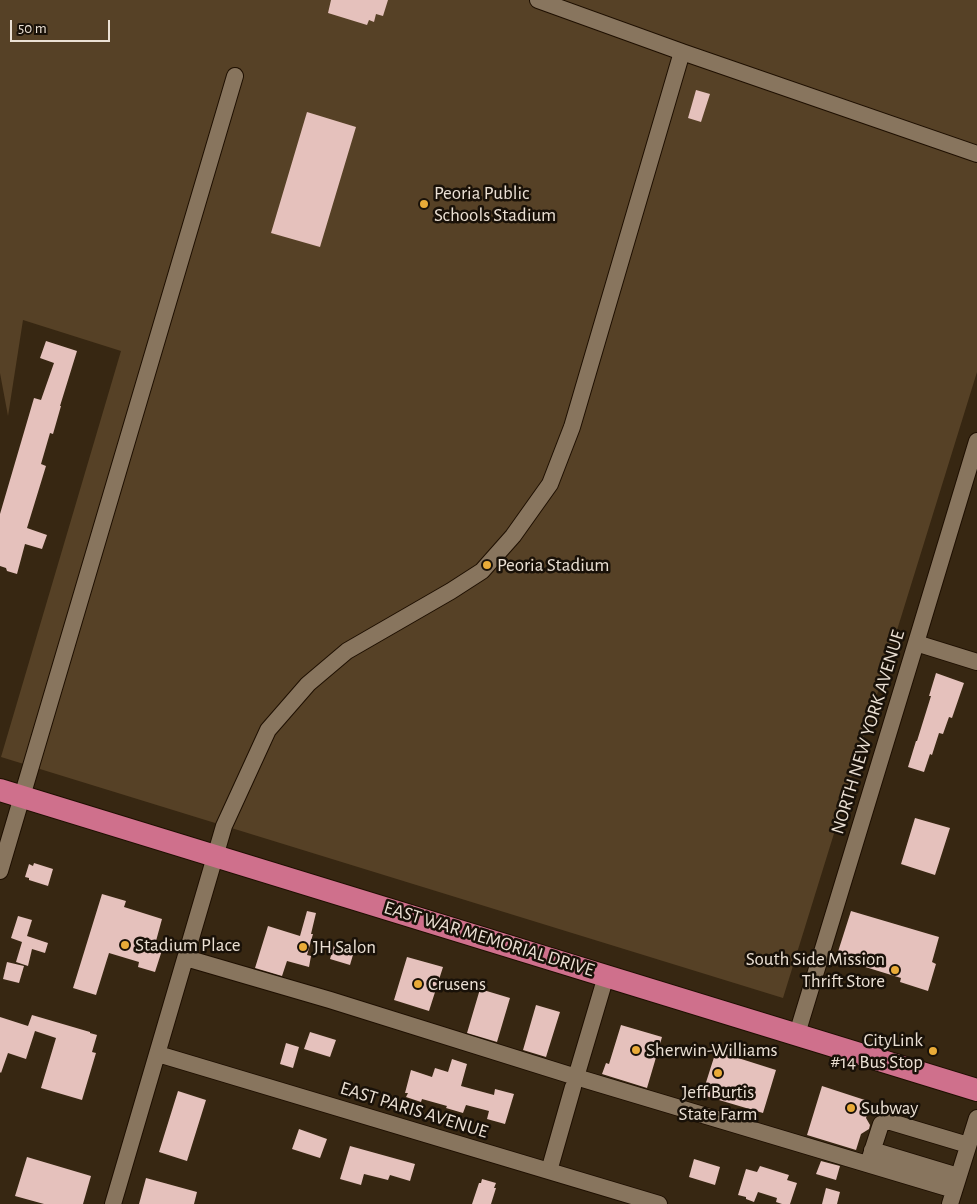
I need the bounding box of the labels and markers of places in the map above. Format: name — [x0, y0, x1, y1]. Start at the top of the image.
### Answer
place label: Peoria Public Schools Stadium — [434, 182, 556, 226]
marker: Peoria Public Schools Stadium — [418, 198, 430, 210]
place label: Peoria Stadium — [497, 554, 610, 576]
marker: Peoria Stadium — [481, 559, 493, 571]
place label: Stadium Place — [135, 934, 240, 956]
place label: JH Salon — [313, 936, 376, 958]
marker: Stadium Place — [119, 939, 131, 951]
marker: JH Salon — [297, 941, 309, 953]
place label: South Side Mission Thrift Store — [746, 948, 885, 992]
marker: South Side Mission Thrift Store — [889, 964, 901, 976]
place label: Crusens — [428, 973, 486, 995]
marker: Crusens — [412, 978, 424, 990]
place label: CityLink #14 Bus Stop — [831, 1029, 923, 1073]
place label: Sherwin-Williams — [646, 1039, 778, 1061]
marker: Sherwin-Williams — [630, 1044, 642, 1056]
marker: CityLink #14 Bus Stop — [927, 1045, 939, 1057]
marker: Jeff Burtis State Farm — [712, 1067, 724, 1079]
place label: Jeff Burtis State Farm — [678, 1081, 758, 1125]
place label: Subway — [861, 1097, 918, 1119]
marker: Subway — [845, 1102, 857, 1114]

